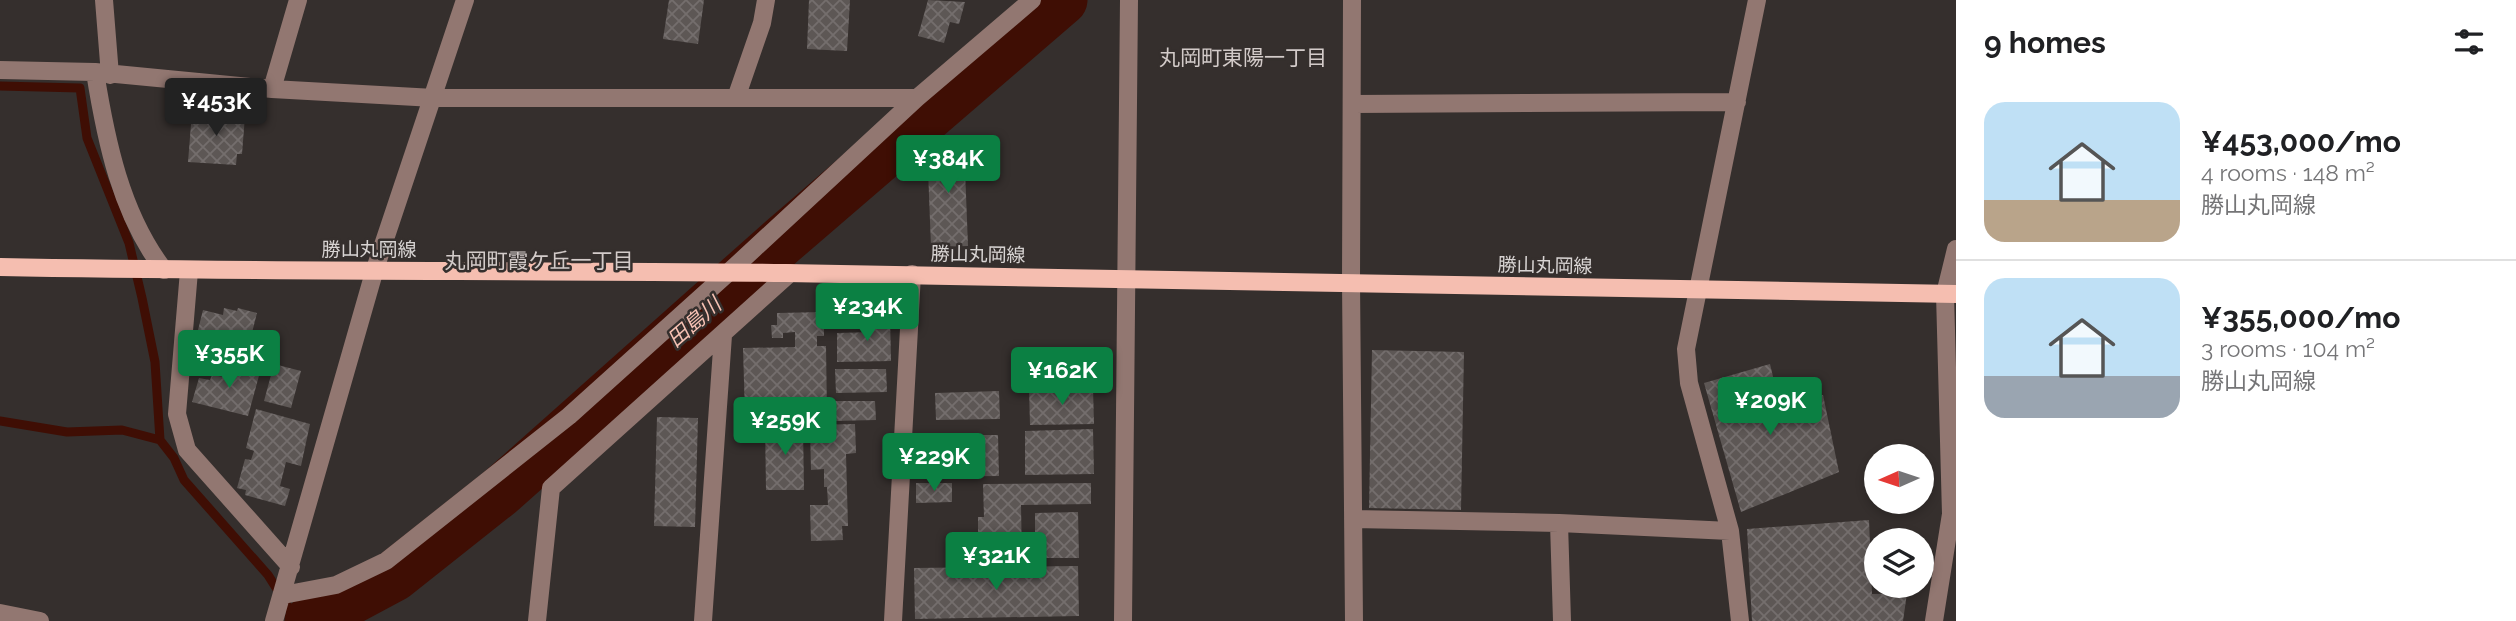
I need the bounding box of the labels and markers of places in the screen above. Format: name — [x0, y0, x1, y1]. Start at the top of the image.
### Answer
pin: ¥453K — [167, 78, 265, 138]
pin: ¥384K — [899, 136, 997, 195]
pin: ¥234K — [818, 284, 916, 343]
pin: ¥355K — [180, 330, 278, 390]
pin: ¥162K — [1013, 348, 1111, 407]
pin: ¥209K — [1721, 378, 1819, 437]
pin: ¥259K — [736, 398, 834, 457]
pin: ¥229K — [885, 434, 983, 493]
pin: ¥321K — [947, 532, 1045, 592]

